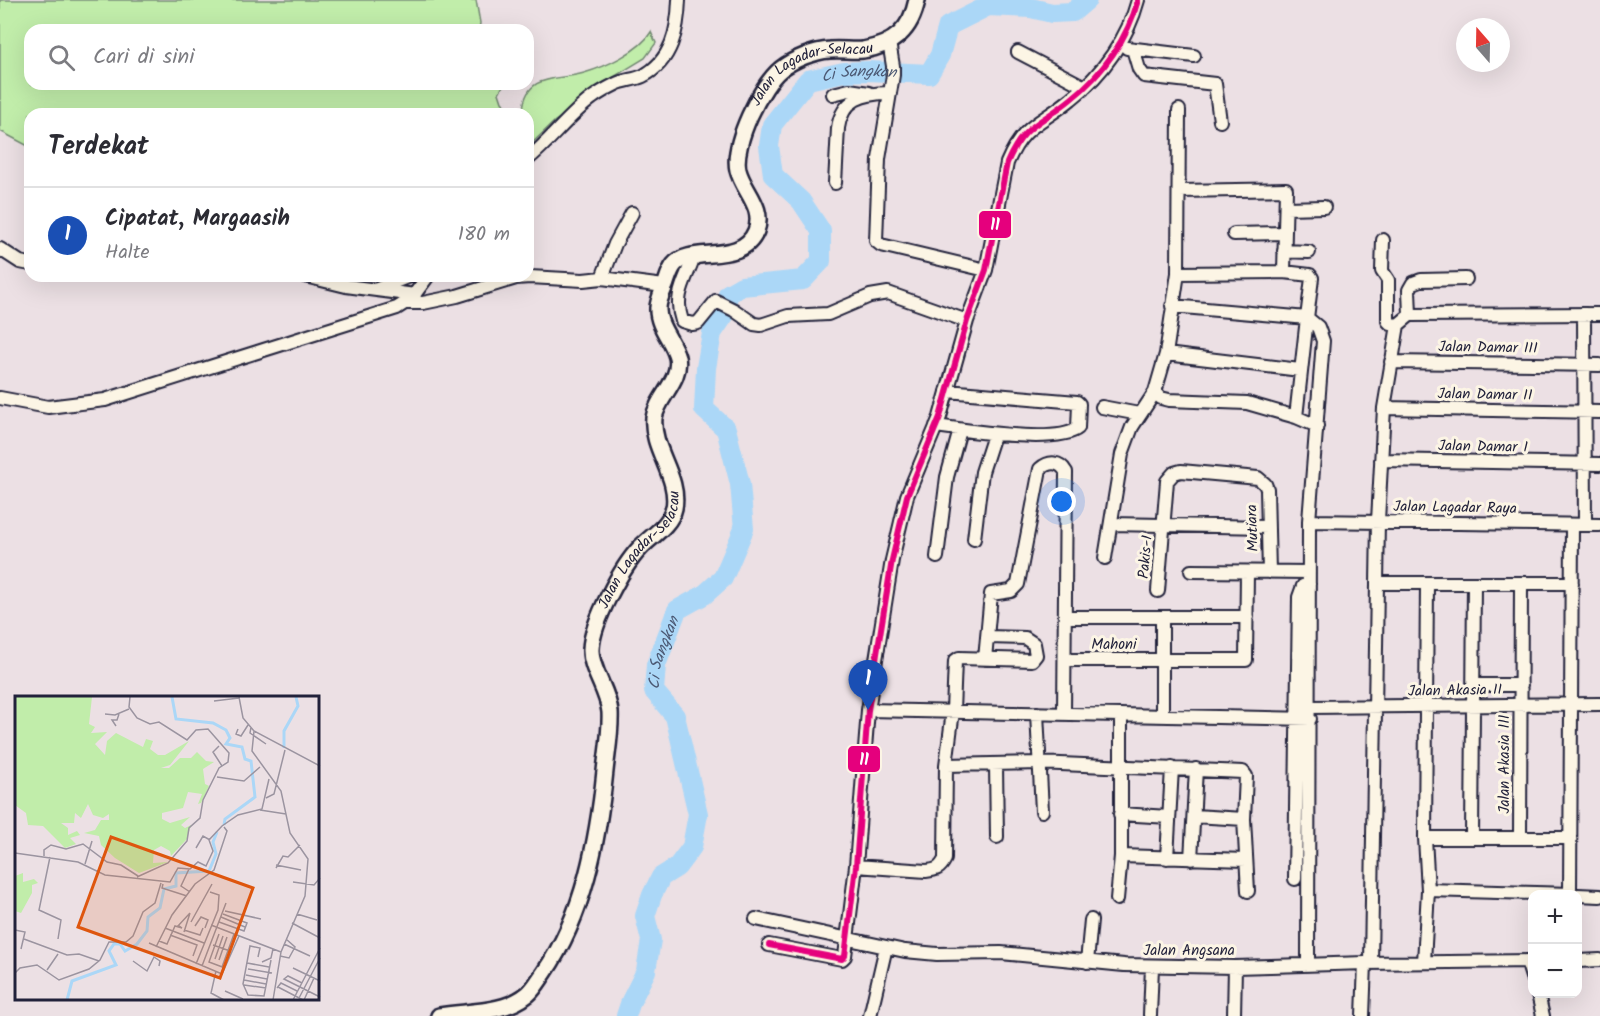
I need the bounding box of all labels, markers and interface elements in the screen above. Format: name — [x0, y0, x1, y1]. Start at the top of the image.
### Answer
north arrow — [1456, 18, 1510, 72]
search box — [24, 24, 534, 90]
street label: Jalan Lagadar-Selacau — [744, 36, 876, 111]
text: Cari di sini — [93, 40, 194, 75]
icon: search — [45, 41, 78, 74]
water label: Ci Sangkan — [819, 58, 898, 89]
text: Terdekat — [48, 126, 149, 168]
text: Cipatat, Margaasih — [105, 202, 290, 237]
line badge: 11 — [978, 210, 1012, 239]
text: 11 — [990, 213, 1000, 238]
text: 1 — [64, 219, 71, 251]
text: 180 m — [458, 219, 510, 251]
text: Halte — [105, 237, 149, 269]
street label: Jalan Damar III — [1438, 335, 1538, 361]
street label: Jalan Damar II — [1437, 382, 1533, 408]
street label: Jalan Damar I — [1438, 434, 1529, 460]
your location — [1047, 487, 1076, 516]
street label: Jalan Lagadar-Selacau — [592, 489, 687, 613]
street label: Jalan Lagadar Raya — [1393, 495, 1517, 521]
street label: Mutiara — [1240, 504, 1266, 552]
street label: Pakis-I — [1132, 534, 1160, 580]
water label: Ci Sangkan — [642, 611, 686, 690]
street label: Mahoni — [1091, 633, 1138, 657]
pin: 1 — [848, 660, 888, 710]
street label: Jalan Akasia II — [1408, 678, 1503, 704]
inset map — [15, 696, 320, 1001]
street label: Jalan Akasia III — [1493, 714, 1517, 813]
line badge: 11 — [847, 745, 881, 773]
text: 11 — [859, 748, 869, 773]
map controls — [1528, 890, 1582, 998]
button: + — [1528, 890, 1582, 944]
street label: Jalan Angsana — [1143, 939, 1235, 963]
button: − — [1528, 944, 1582, 998]

